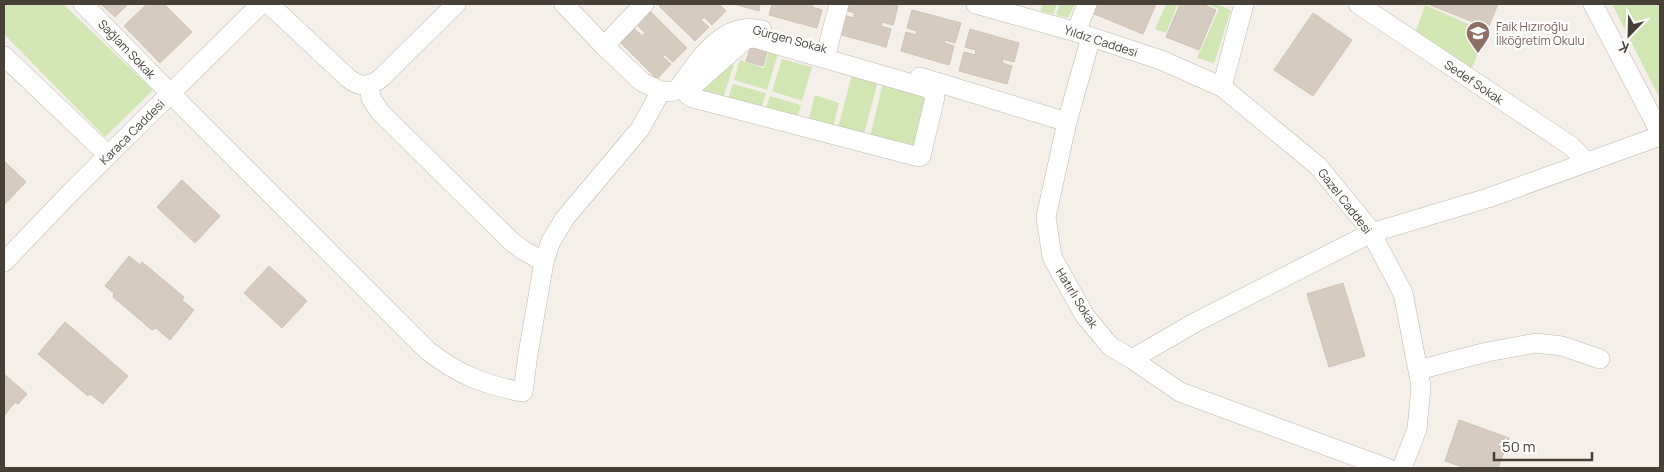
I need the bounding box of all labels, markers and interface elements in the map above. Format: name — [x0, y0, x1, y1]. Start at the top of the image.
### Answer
north arrow — [1604, 10, 1654, 60]
street label: Sağlam Sokak — [94, 16, 160, 83]
place label: Faik Hızıroğlu İlköğretim Okulu — [1496, 18, 1585, 49]
school or university icon: Faik Hızıroğlu İlköğretim Okulu — [1465, 20, 1491, 54]
street label: Gürgen Sokak — [751, 21, 830, 57]
street label: Yıldız Caddesi — [1062, 21, 1140, 61]
text: K — [1615, 37, 1632, 58]
street label: Sedef Sokak — [1441, 56, 1508, 109]
street label: Karaca Caddesi — [96, 96, 168, 168]
street label: Gazel Caddesi — [1314, 165, 1376, 237]
street label: Hatırlı Sokak — [1052, 265, 1103, 332]
scale bar — [1494, 430, 1592, 462]
text: 50 m — [1502, 436, 1536, 457]

